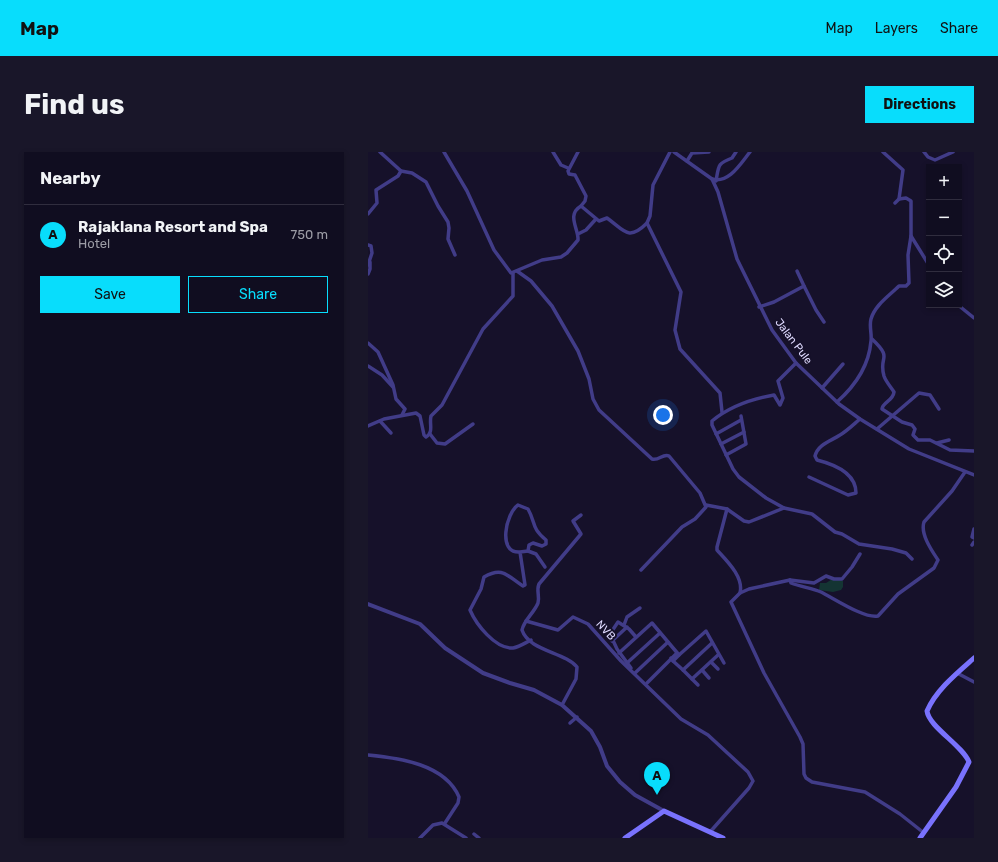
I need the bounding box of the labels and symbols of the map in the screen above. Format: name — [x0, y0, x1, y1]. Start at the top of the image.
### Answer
street label: Jalan Pule — [772, 316, 815, 367]
your location — [653, 405, 673, 425]
street label: NVB — [593, 618, 618, 643]
pin: A — [644, 762, 670, 795]

